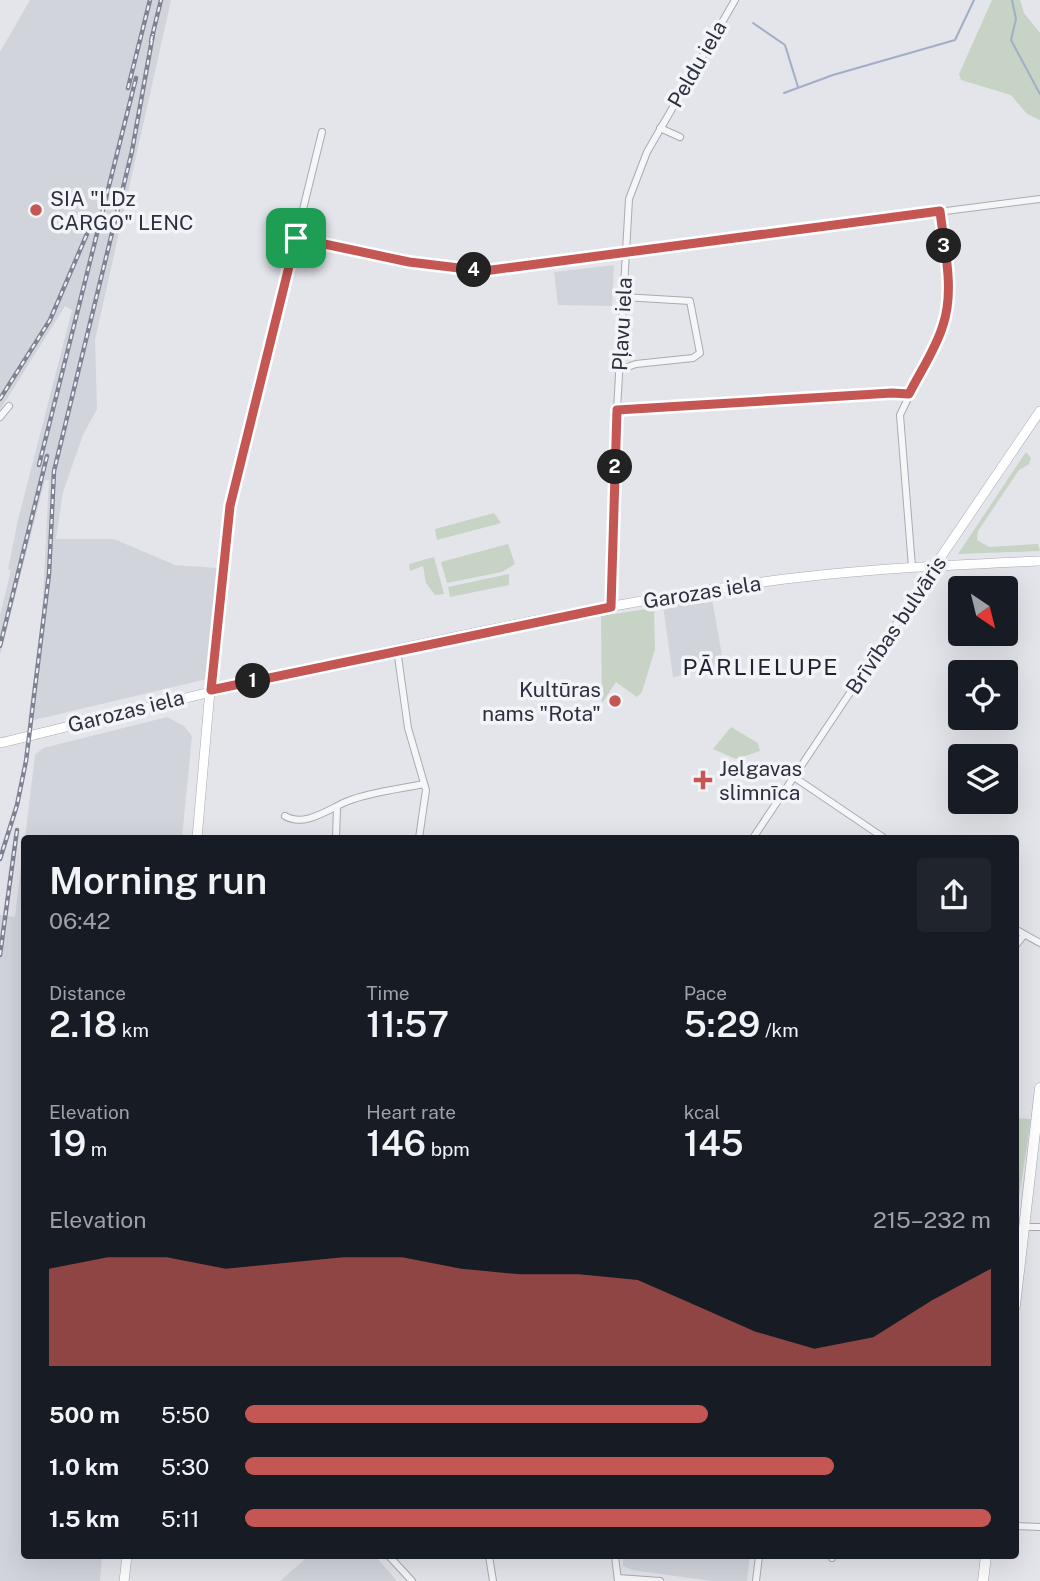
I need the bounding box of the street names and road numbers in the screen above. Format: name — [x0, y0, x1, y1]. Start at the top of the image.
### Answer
street label: Peldu iela — [662, 16, 732, 112]
street label: Pļavu iela — [607, 277, 637, 371]
street label: Brīvības bulvāris — [841, 551, 951, 699]
street label: Garozas iela — [641, 570, 763, 614]
street label: Garozas iela — [65, 684, 187, 738]

